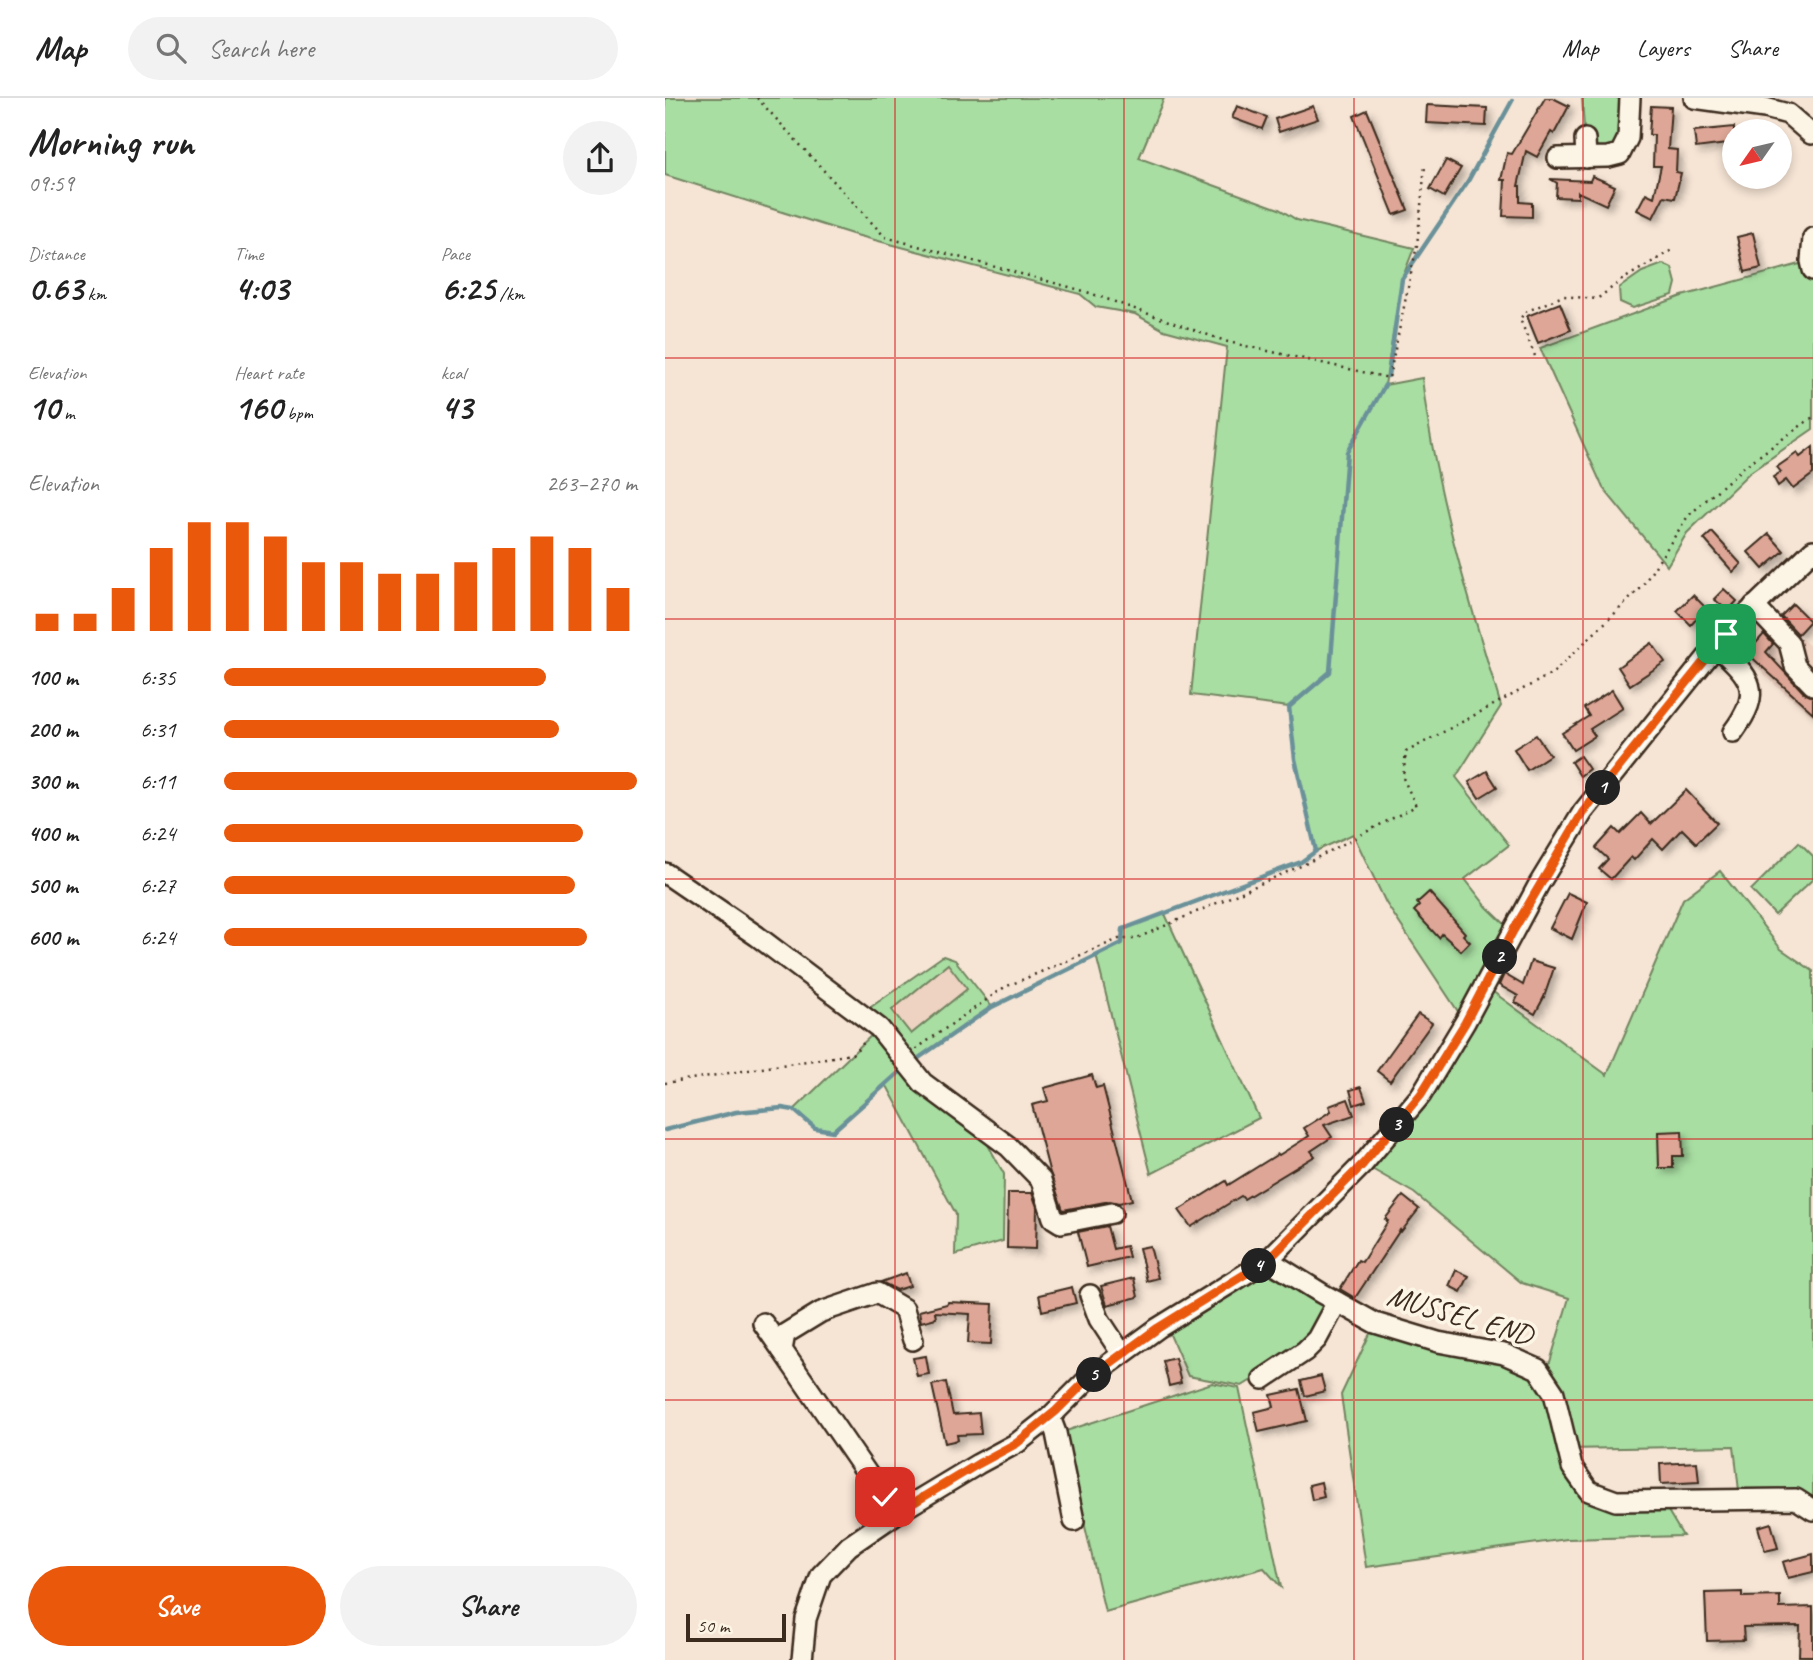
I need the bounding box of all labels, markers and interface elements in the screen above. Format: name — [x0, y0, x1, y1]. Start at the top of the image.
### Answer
search box — [128, 17, 618, 80]
text: Map — [35, 27, 86, 69]
icon: search — [152, 29, 190, 67]
text: Search here — [208, 32, 314, 65]
text: Map — [1562, 33, 1599, 63]
text: Layers — [1637, 33, 1690, 63]
text: Share — [1728, 33, 1778, 63]
text: Morning run — [28, 119, 194, 166]
north arrow — [1722, 119, 1792, 189]
map controls — [1722, 119, 1792, 189]
button: share — [563, 121, 637, 195]
text: 09:59 — [28, 169, 74, 198]
text: Distance — [28, 242, 85, 266]
text: Time — [234, 242, 263, 266]
text: Pace — [441, 242, 470, 266]
text: 0.63 — [28, 266, 83, 311]
text: 4:03 — [234, 266, 289, 311]
text: 6:25 — [441, 266, 495, 311]
text: km — [83, 282, 106, 306]
text: /km — [495, 282, 524, 306]
text: Elevation — [28, 361, 86, 385]
text: Heart rate — [234, 361, 304, 385]
text: kcal — [441, 361, 466, 385]
text: 10 — [28, 385, 60, 430]
text: 160 — [234, 385, 282, 430]
text: 43 — [441, 385, 472, 430]
text: m — [60, 401, 75, 425]
text: bpm — [282, 401, 313, 425]
text: Elevation — [28, 469, 99, 498]
text: 263–270 m — [546, 469, 637, 498]
pin — [1696, 604, 1756, 664]
icon: arrive — [1707, 615, 1745, 653]
text: 100 m — [28, 663, 78, 692]
text: 6:35 — [140, 663, 176, 692]
text: 200 m — [28, 715, 78, 744]
text: 6:31 — [140, 715, 176, 744]
text: 300 m — [28, 767, 78, 796]
text: 6:11 — [140, 767, 176, 796]
pin: 1 — [1585, 770, 1621, 806]
text: 1 — [1598, 775, 1607, 799]
text: 400 m — [28, 819, 78, 848]
text: 6:24 — [140, 819, 176, 848]
text: 500 m — [28, 871, 77, 900]
text: 6:27 — [140, 871, 176, 900]
text: 600 m — [28, 923, 78, 952]
text: 6:24 — [140, 923, 176, 952]
pin: 2 — [1483, 940, 1517, 974]
text: 2 — [1495, 944, 1504, 968]
pin: 3 — [1379, 1108, 1415, 1142]
text: 3 — [1392, 1112, 1401, 1136]
pin: 4 — [1241, 1248, 1277, 1284]
text: 4 — [1254, 1253, 1263, 1277]
street label: MUSSEL END — [1383, 1276, 1539, 1355]
pin: 5 — [1077, 1358, 1111, 1392]
text: 5 — [1089, 1362, 1098, 1386]
pin — [855, 1467, 915, 1527]
icon: check — [866, 1478, 904, 1516]
button: Save — [28, 1566, 326, 1646]
button: Share — [340, 1566, 637, 1646]
scale bar — [686, 1611, 786, 1643]
text: 50 m — [697, 1614, 729, 1638]

